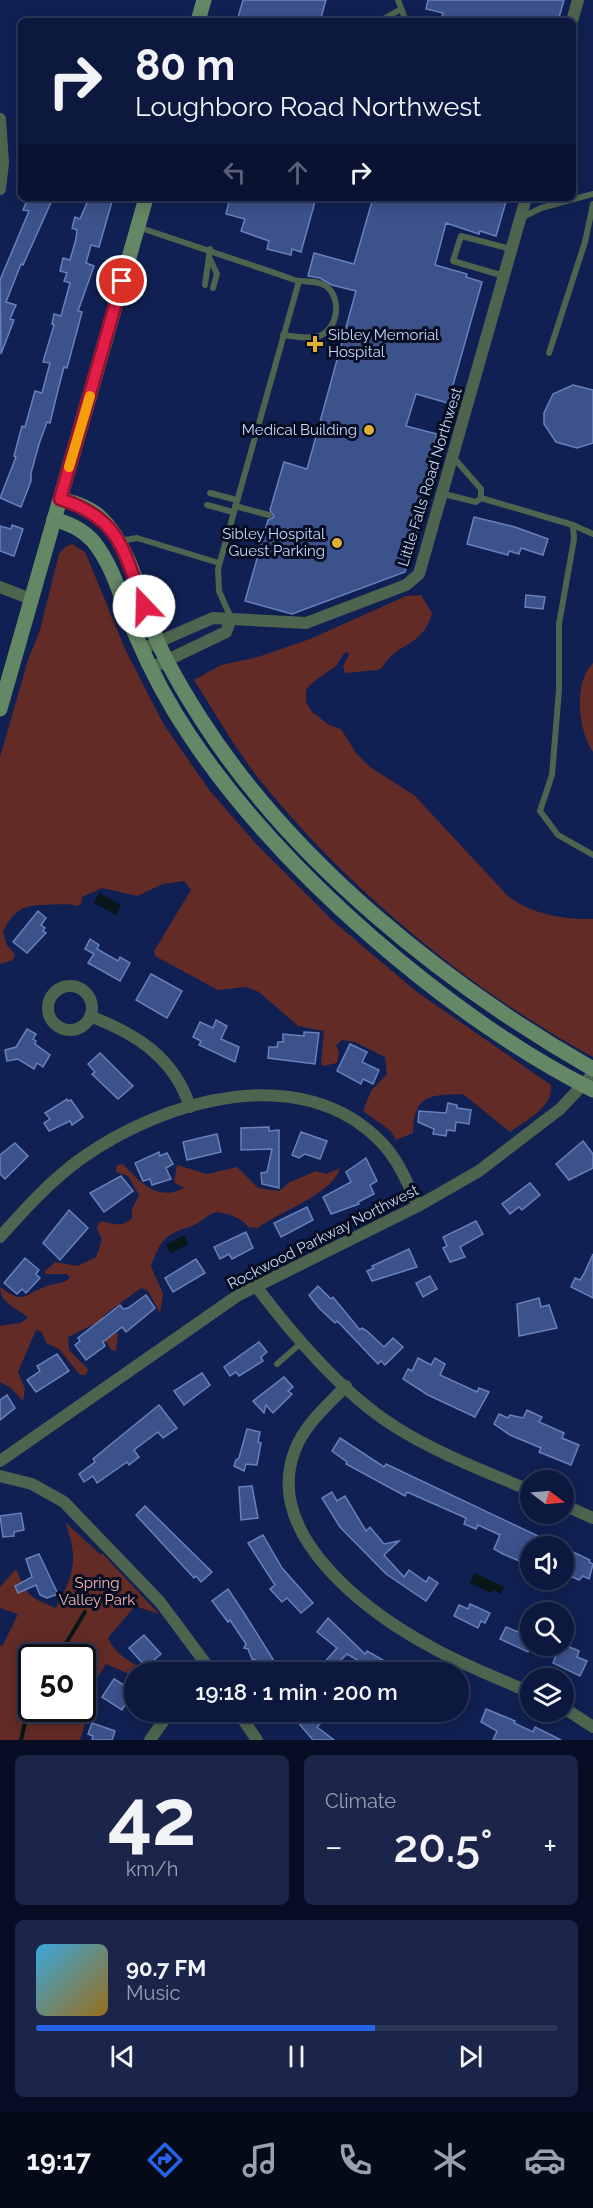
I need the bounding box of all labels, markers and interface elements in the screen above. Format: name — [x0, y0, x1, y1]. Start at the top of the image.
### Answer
text: 80 m — [135, 41, 235, 90]
icon: right — [36, 42, 114, 120]
text: Loughboro Road Northwest — [135, 91, 481, 122]
icon: left — [218, 156, 251, 189]
icon: ahead — [281, 156, 314, 189]
icon: right — [344, 156, 377, 189]
pin — [96, 255, 147, 306]
icon: arrive — [105, 264, 138, 297]
place label: Sibley Memorial Hospital — [328, 326, 440, 361]
marker: Sibley Memorial Hospital — [306, 335, 324, 353]
street label: Little Falls Road Northwest — [394, 385, 466, 569]
place label: Medical Building — [242, 421, 357, 439]
marker: Medical Building — [362, 423, 376, 437]
place label: Sibley Hospital Guest Parking — [222, 525, 326, 560]
marker: Sibley Hospital Guest Parking — [330, 536, 344, 550]
position arrow — [112, 574, 176, 638]
street label: Rockwood Parkway Northwest — [224, 1181, 422, 1293]
north arrow — [520, 1470, 574, 1524]
map controls — [520, 1470, 574, 1722]
button: sound — [520, 1536, 574, 1590]
park label: Spring Valley Park — [59, 1574, 135, 1609]
button: search — [520, 1602, 574, 1656]
speed limit sign: 50 — [18, 1644, 96, 1722]
button: layers — [520, 1668, 574, 1722]
text: 19:18 · 1 min · 200 m — [195, 1679, 398, 1705]
text: 42 — [108, 1772, 196, 1863]
text: Climate — [325, 1789, 396, 1813]
text: 20.5° — [393, 1820, 493, 1873]
text: − — [325, 1827, 343, 1866]
text: + — [543, 1827, 557, 1866]
text: km/h — [126, 1857, 178, 1881]
text: 90.7 FM — [126, 1955, 206, 1981]
text: Music — [126, 1981, 180, 2005]
icon: previous — [106, 2040, 139, 2073]
icon: pause — [280, 2040, 313, 2073]
icon: next — [454, 2040, 487, 2073]
icon: directions — [144, 2139, 186, 2181]
icon: music — [239, 2139, 281, 2181]
icon: phone — [334, 2139, 376, 2181]
icon: climate — [429, 2139, 471, 2181]
icon: car — [524, 2139, 566, 2181]
text: 19:17 — [27, 2145, 91, 2176]

